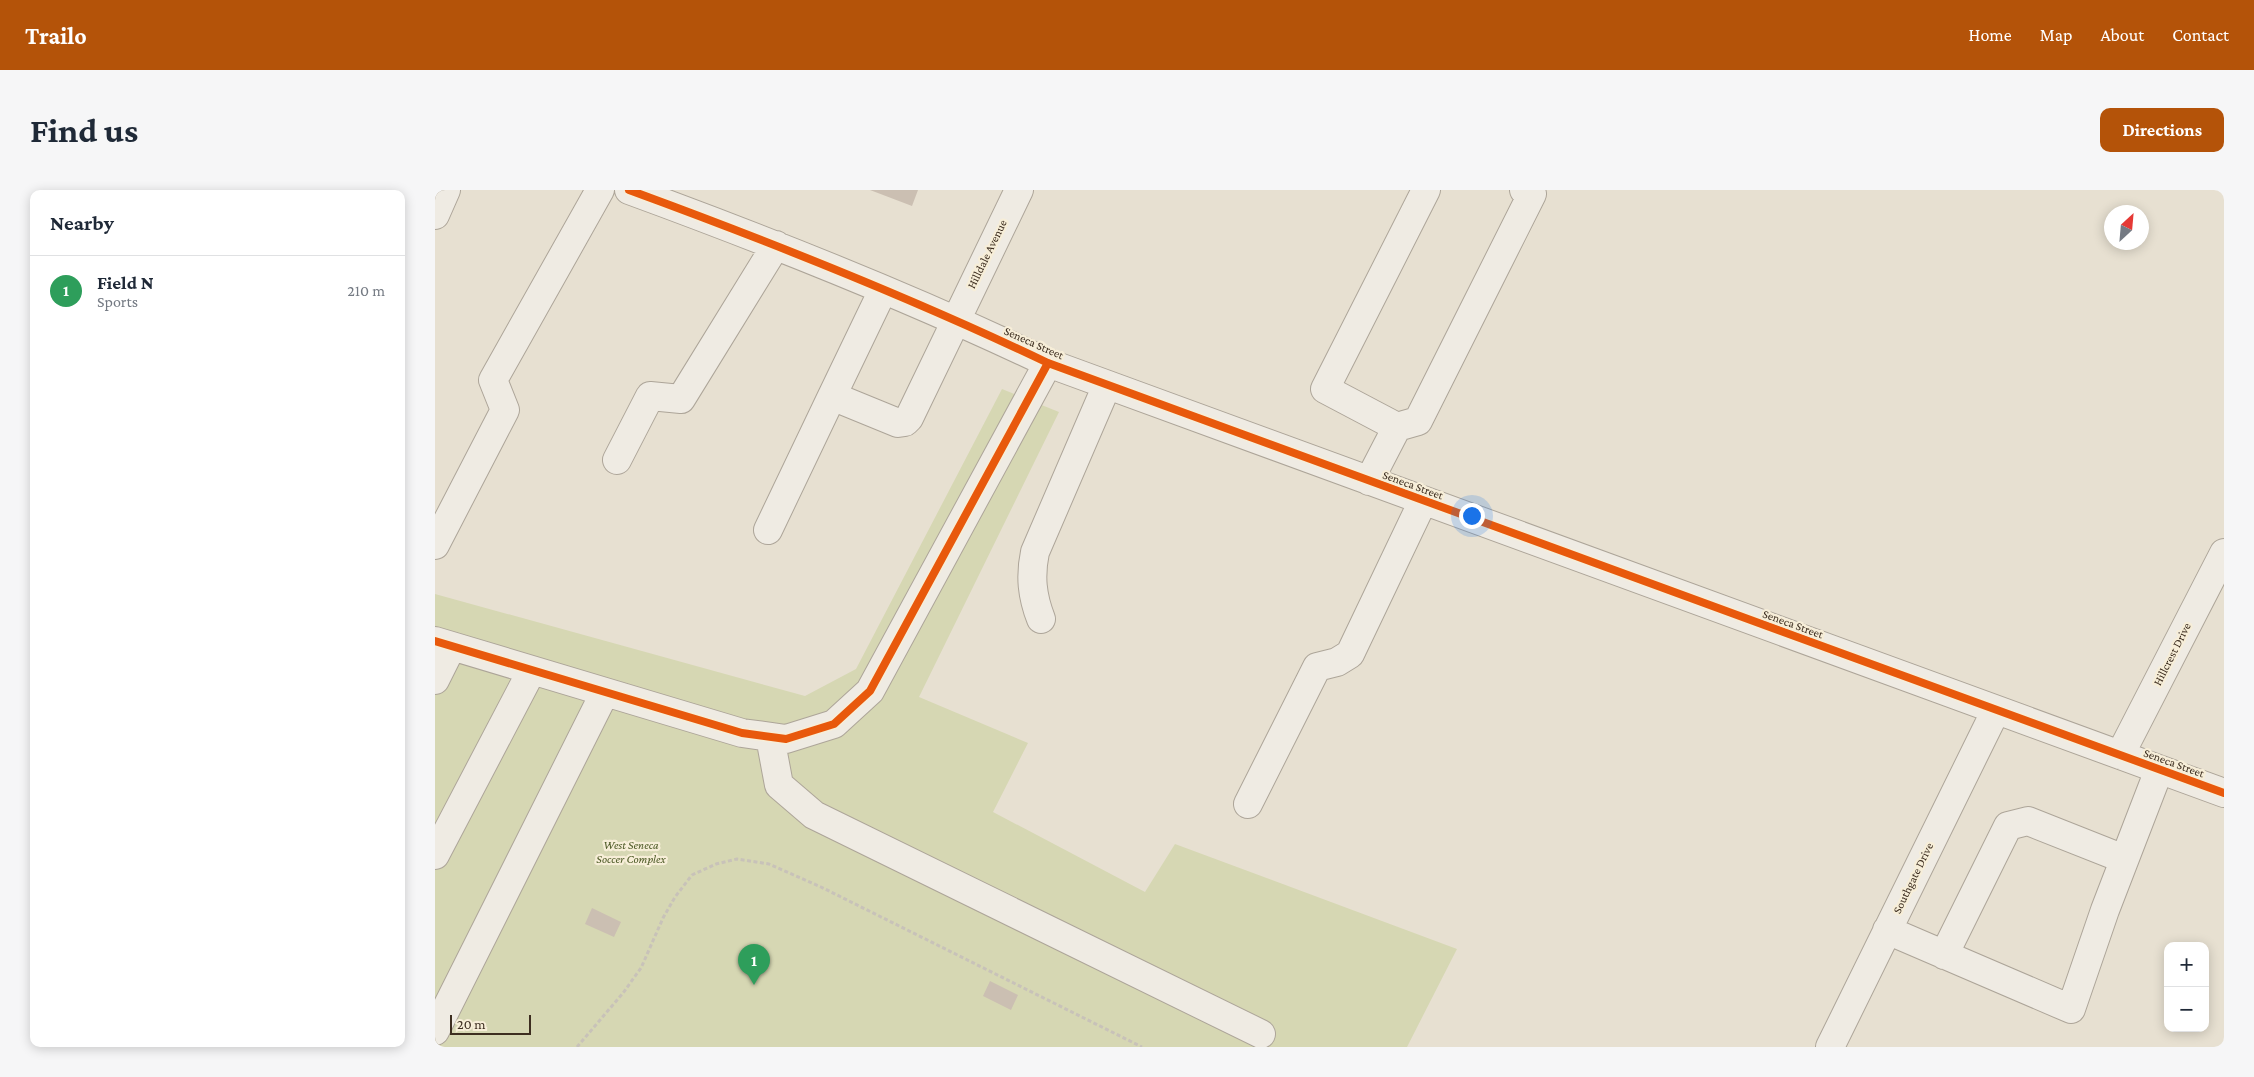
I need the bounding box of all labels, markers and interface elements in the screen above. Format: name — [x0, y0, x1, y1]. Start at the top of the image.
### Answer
text: Trailo — [25, 22, 87, 49]
text: Home — [1969, 25, 2012, 45]
text: Map — [2040, 25, 2072, 45]
text: About — [2100, 25, 2144, 45]
text: Contact — [2172, 25, 2229, 45]
button: Directions — [2100, 108, 2224, 152]
text: Find us — [30, 111, 138, 150]
north arrow — [2104, 205, 2149, 250]
text: Nearby — [50, 211, 114, 235]
street label: Hilldale Avenue — [964, 217, 1010, 291]
text: Field N — [97, 272, 154, 293]
text: 1 — [63, 282, 69, 299]
text: 210 m — [347, 282, 385, 299]
text: Sports — [97, 293, 138, 310]
street label: Seneca Street — [1002, 324, 1067, 363]
street label: Seneca Street — [1381, 468, 1446, 503]
your location — [1459, 503, 1485, 529]
street label: Seneca Street — [1761, 607, 1826, 642]
street label: Hillcrest Drive — [2150, 620, 2194, 688]
street label: Seneca Street — [2142, 746, 2207, 781]
park label: West Seneca Soccer Complex — [596, 838, 667, 866]
street label: Southgate Drive — [1890, 840, 1936, 916]
map controls — [2164, 942, 2209, 1032]
button: + — [2164, 942, 2209, 987]
pin: 1 — [738, 944, 770, 985]
button: − — [2164, 987, 2209, 1032]
scale bar — [450, 1012, 531, 1035]
text: 20 m — [457, 1016, 485, 1032]

